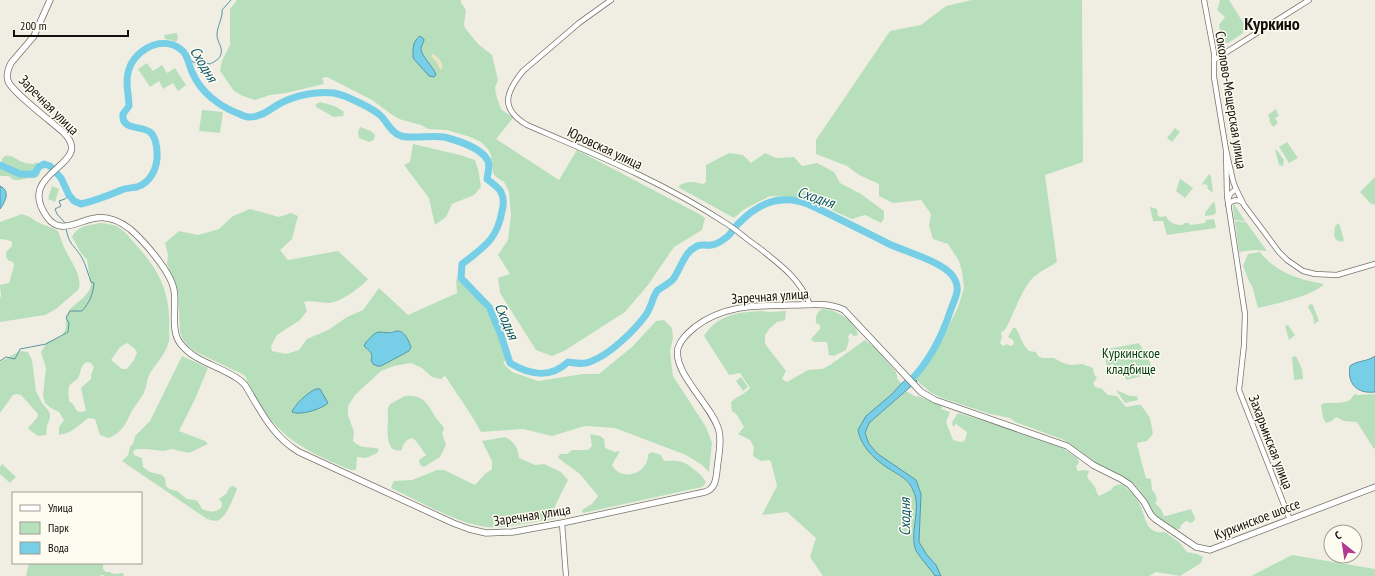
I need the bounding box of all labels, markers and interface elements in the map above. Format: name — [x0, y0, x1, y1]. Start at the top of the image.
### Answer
scale bar — [14, 12, 128, 38]
district label: Куркино — [1244, 12, 1300, 35]
text: 200 m — [20, 18, 47, 33]
street label: Соколово-Мещерская улица — [1211, 30, 1251, 170]
water label: Сходня — [186, 43, 223, 86]
street label: Заречная улица — [15, 71, 83, 139]
street label: Юровская улица — [565, 123, 645, 173]
water label: Сходня — [795, 182, 838, 213]
street label: Заречная улица — [731, 284, 809, 308]
water label: Сходня — [491, 300, 524, 343]
park label: Куркинское кладбище — [1102, 344, 1160, 378]
street label: Захарьинская улица — [1245, 392, 1297, 492]
legend — [12, 492, 142, 564]
street label: Куркинское шоссе — [1212, 494, 1303, 544]
water label: Сходня — [895, 497, 914, 536]
text: Улица — [48, 500, 73, 515]
street label: Заречная улица — [492, 500, 572, 530]
text: Парк — [48, 520, 69, 535]
north arrow — [1323, 524, 1363, 564]
text: С — [1332, 528, 1344, 543]
text: Вода — [48, 540, 69, 555]

